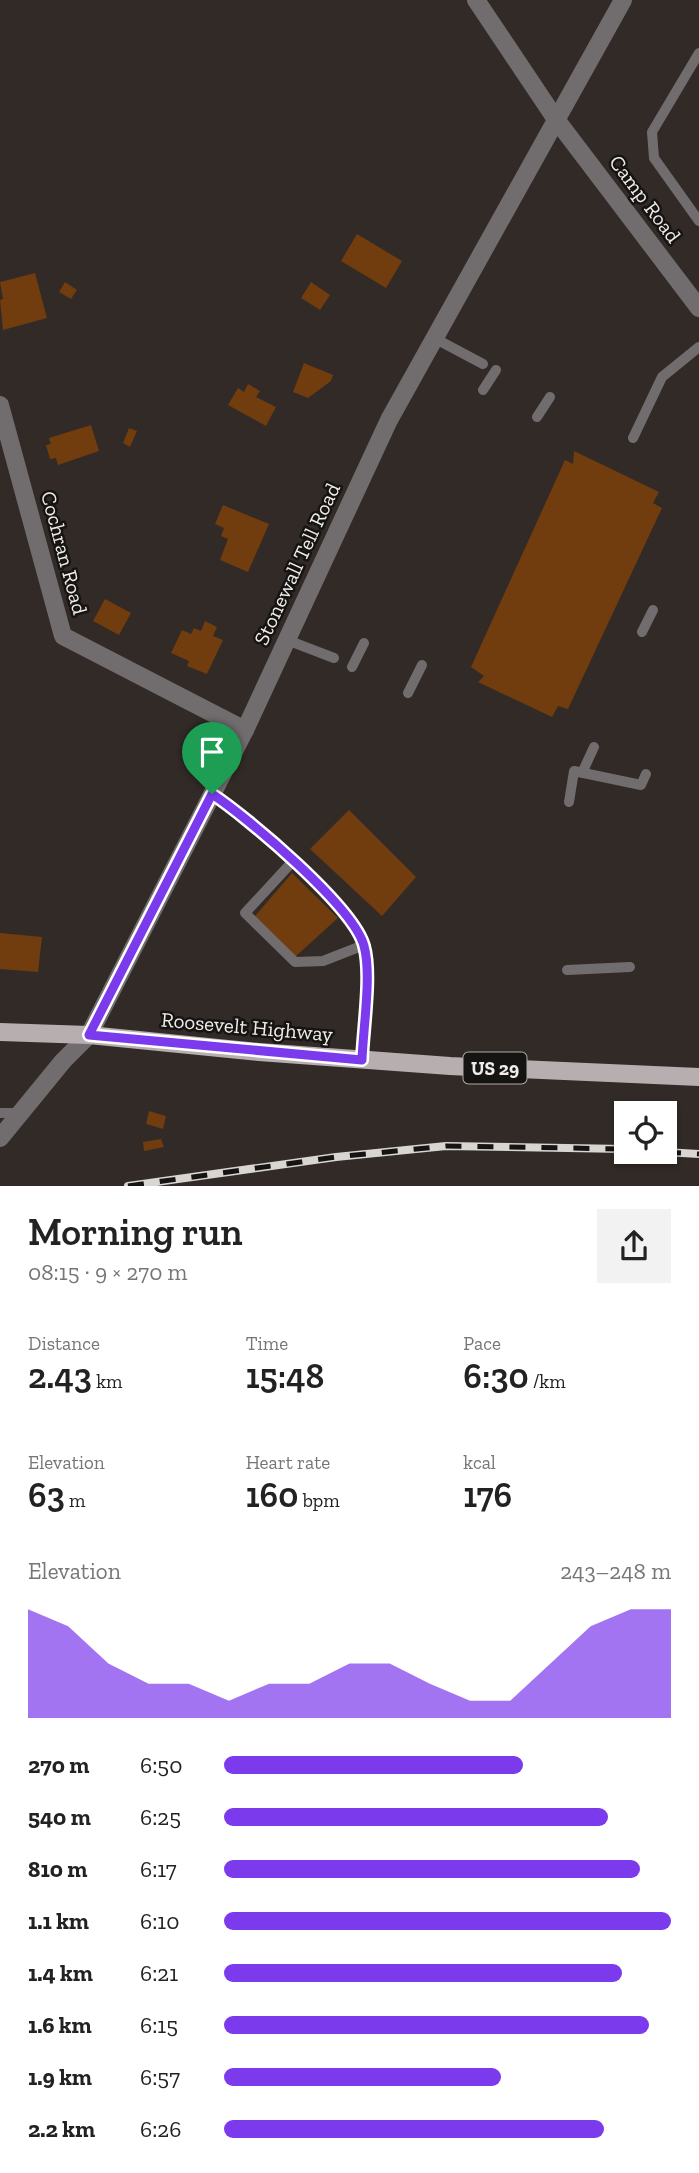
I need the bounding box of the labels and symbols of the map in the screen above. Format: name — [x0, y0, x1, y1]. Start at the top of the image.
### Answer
street label: Camp Road — [604, 150, 687, 248]
street label: Stonewall Tell Road — [248, 478, 345, 649]
street label: Cochran Road — [36, 488, 93, 618]
pin — [182, 722, 242, 794]
street label: Roosevelt Highway — [160, 1007, 334, 1046]
road number: US 29 — [463, 1052, 526, 1084]

